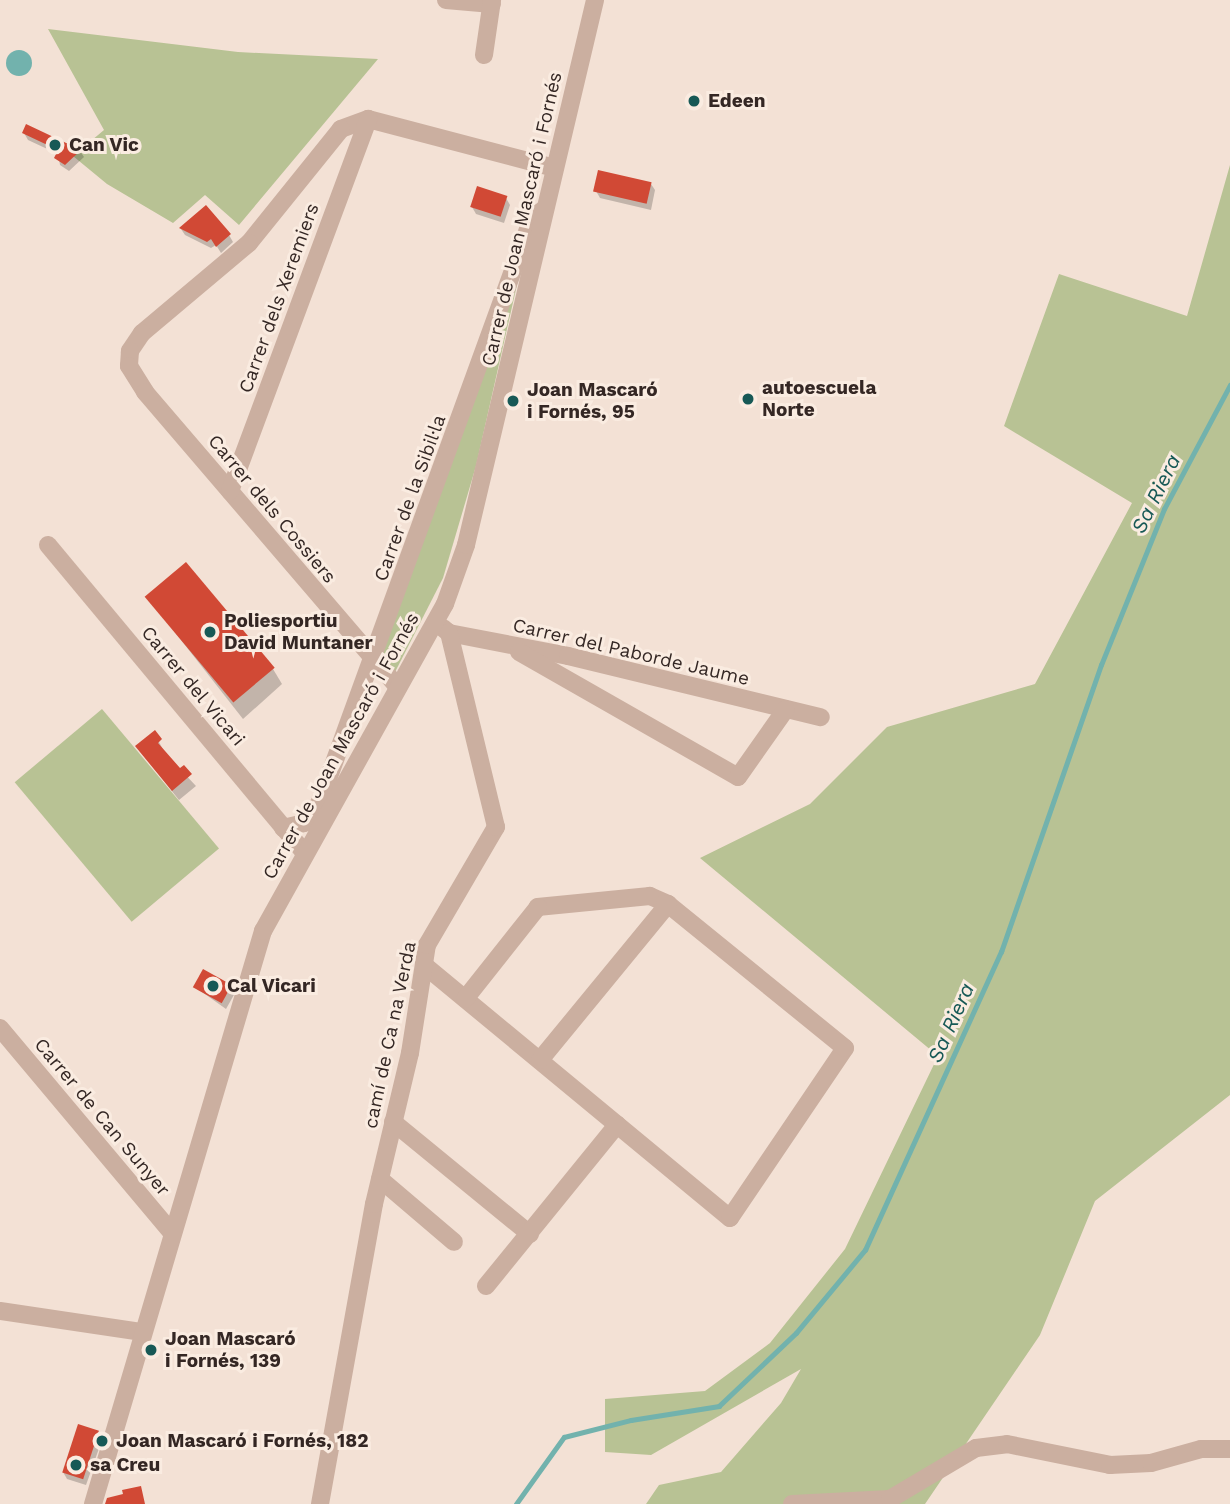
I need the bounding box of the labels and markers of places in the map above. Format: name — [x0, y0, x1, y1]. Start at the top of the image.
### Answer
place label: Edeen — [708, 90, 766, 112]
marker: Edeen — [686, 93, 702, 109]
place label: Can Vic — [69, 134, 139, 156]
marker: Can Vic — [47, 137, 63, 153]
place label: autoescuela Norte — [762, 377, 876, 421]
place label: Joan Mascaró i Fornés, 95 — [527, 379, 658, 423]
marker: autoescuela Norte — [740, 391, 756, 407]
marker: Joan Mascaró i Fornés, 95 — [505, 393, 521, 409]
place label: Poliesportiu David Muntaner — [224, 610, 373, 654]
marker: Poliesportiu David Muntaner — [202, 624, 218, 640]
place label: Cal Vicari — [227, 975, 317, 997]
marker: Cal Vicari — [205, 978, 221, 994]
place label: Joan Mascaró i Fornés, 139 — [165, 1328, 296, 1372]
marker: Joan Mascaró i Fornés, 139 — [143, 1342, 159, 1358]
place label: Joan Mascaró i Fornés, 182 — [116, 1430, 369, 1452]
marker: Joan Mascaró i Fornés, 182 — [94, 1433, 110, 1449]
place label: sa Creu — [90, 1454, 160, 1476]
marker: sa Creu — [68, 1457, 84, 1473]

